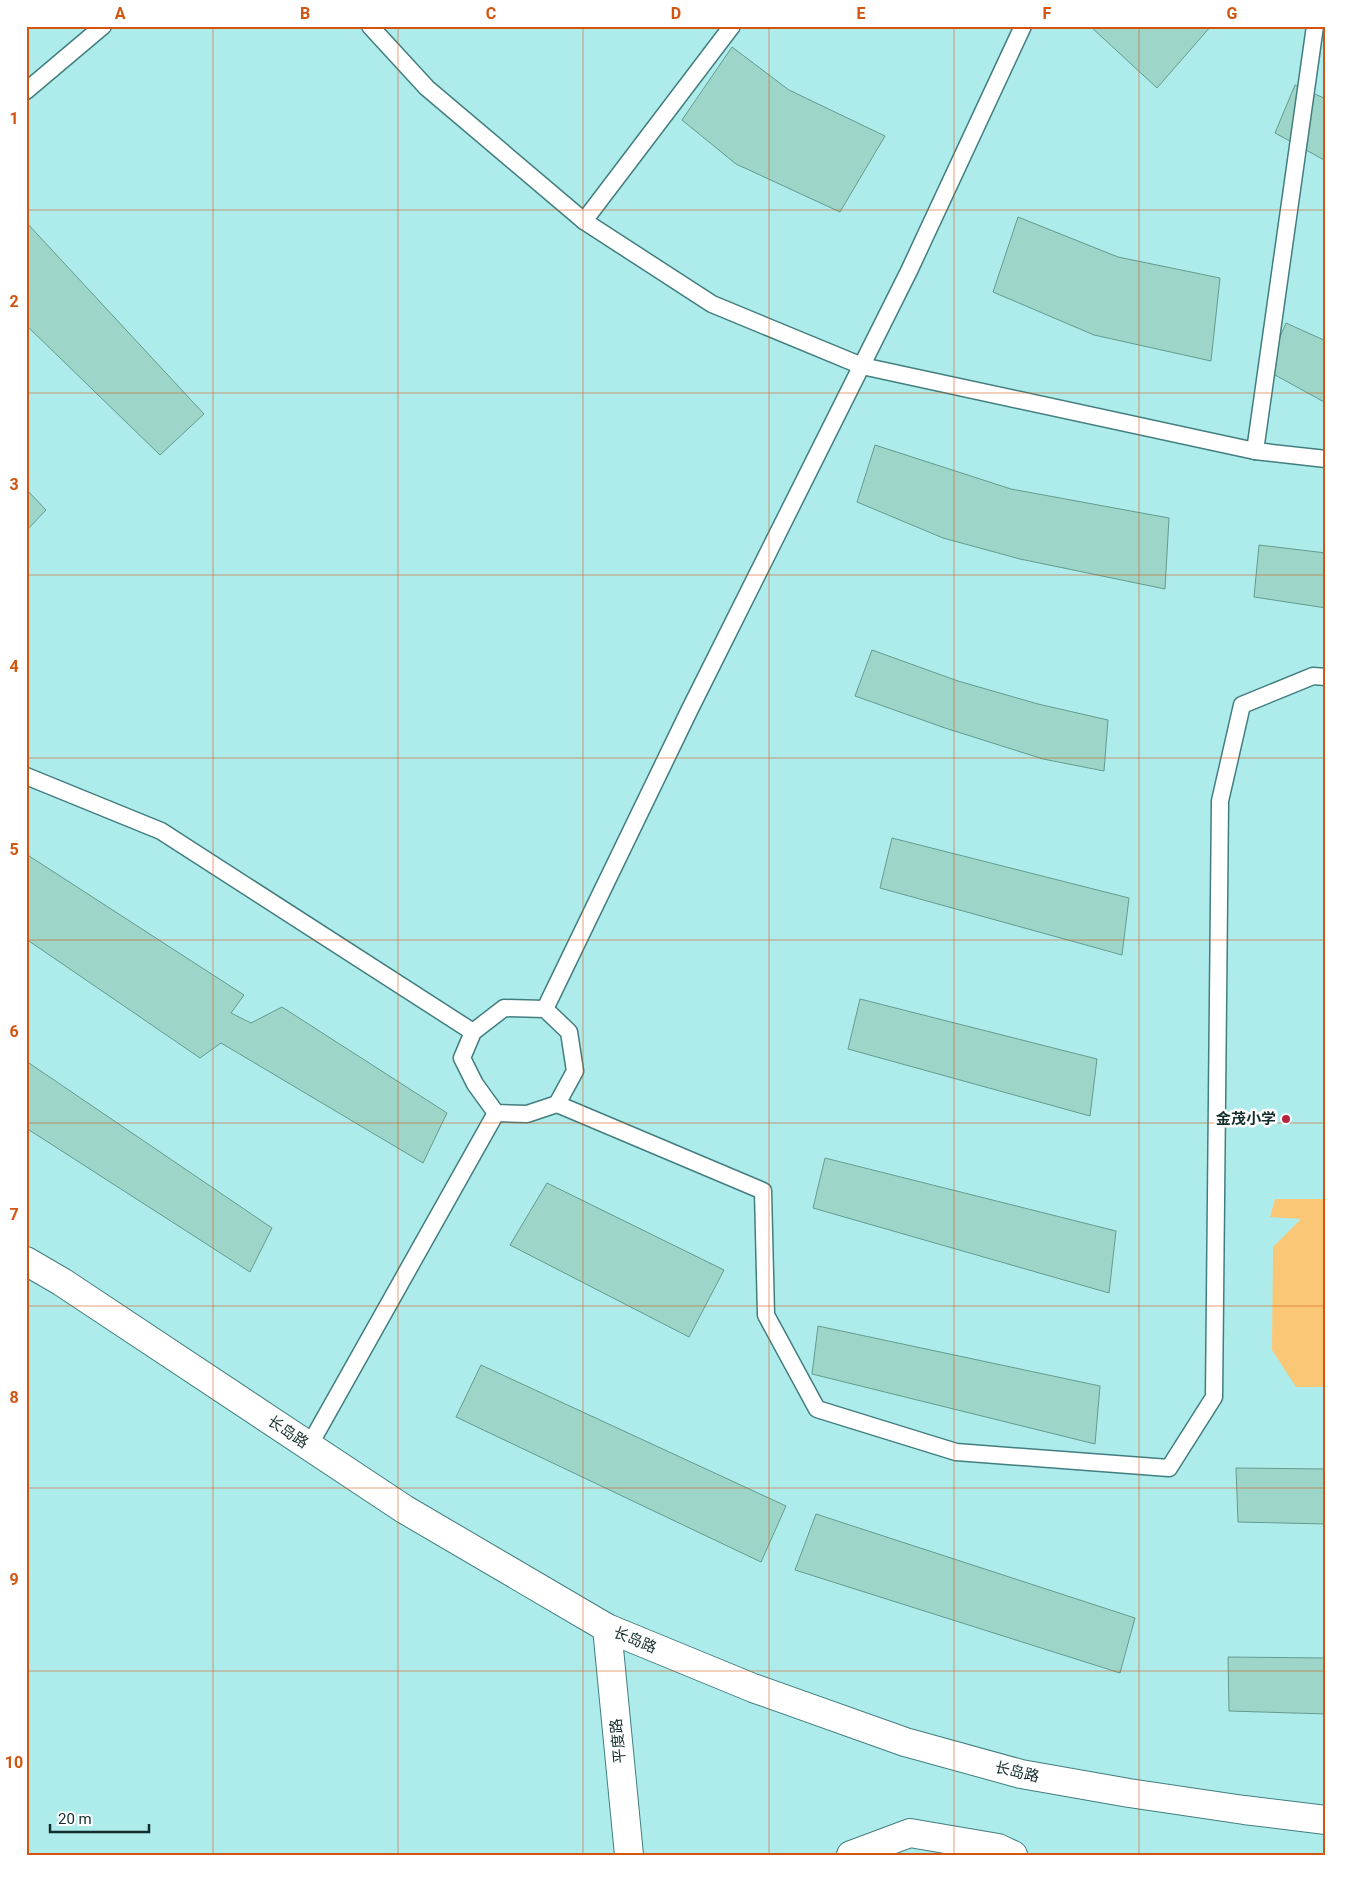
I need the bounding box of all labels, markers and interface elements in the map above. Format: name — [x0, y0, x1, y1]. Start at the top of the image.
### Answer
text: A — [115, 4, 126, 23]
text: B — [300, 4, 310, 23]
text: C — [486, 4, 496, 23]
text: D — [671, 4, 681, 23]
text: E — [857, 4, 866, 23]
text: F — [1043, 4, 1052, 23]
text: G — [1227, 4, 1238, 23]
text: 1 — [9, 109, 19, 128]
text: 2 — [9, 292, 19, 311]
text: 3 — [9, 475, 19, 494]
text: 4 — [9, 657, 19, 676]
text: 5 — [9, 840, 19, 859]
text: 6 — [9, 1022, 19, 1041]
place label: 金茂小学 — [1216, 1110, 1276, 1128]
marker: 金茂小学 — [1280, 1113, 1292, 1125]
text: 7 — [9, 1205, 19, 1224]
text: 8 — [9, 1388, 19, 1407]
street label: 长岛路 — [264, 1412, 312, 1452]
text: 9 — [9, 1570, 19, 1589]
street label: 长岛路 — [611, 1623, 659, 1657]
street label: 平度路 — [607, 1718, 629, 1764]
text: 10 — [5, 1753, 23, 1772]
street label: 长岛路 — [993, 1758, 1041, 1786]
scale bar — [50, 1801, 149, 1833]
text: 20 m — [58, 1810, 92, 1828]

